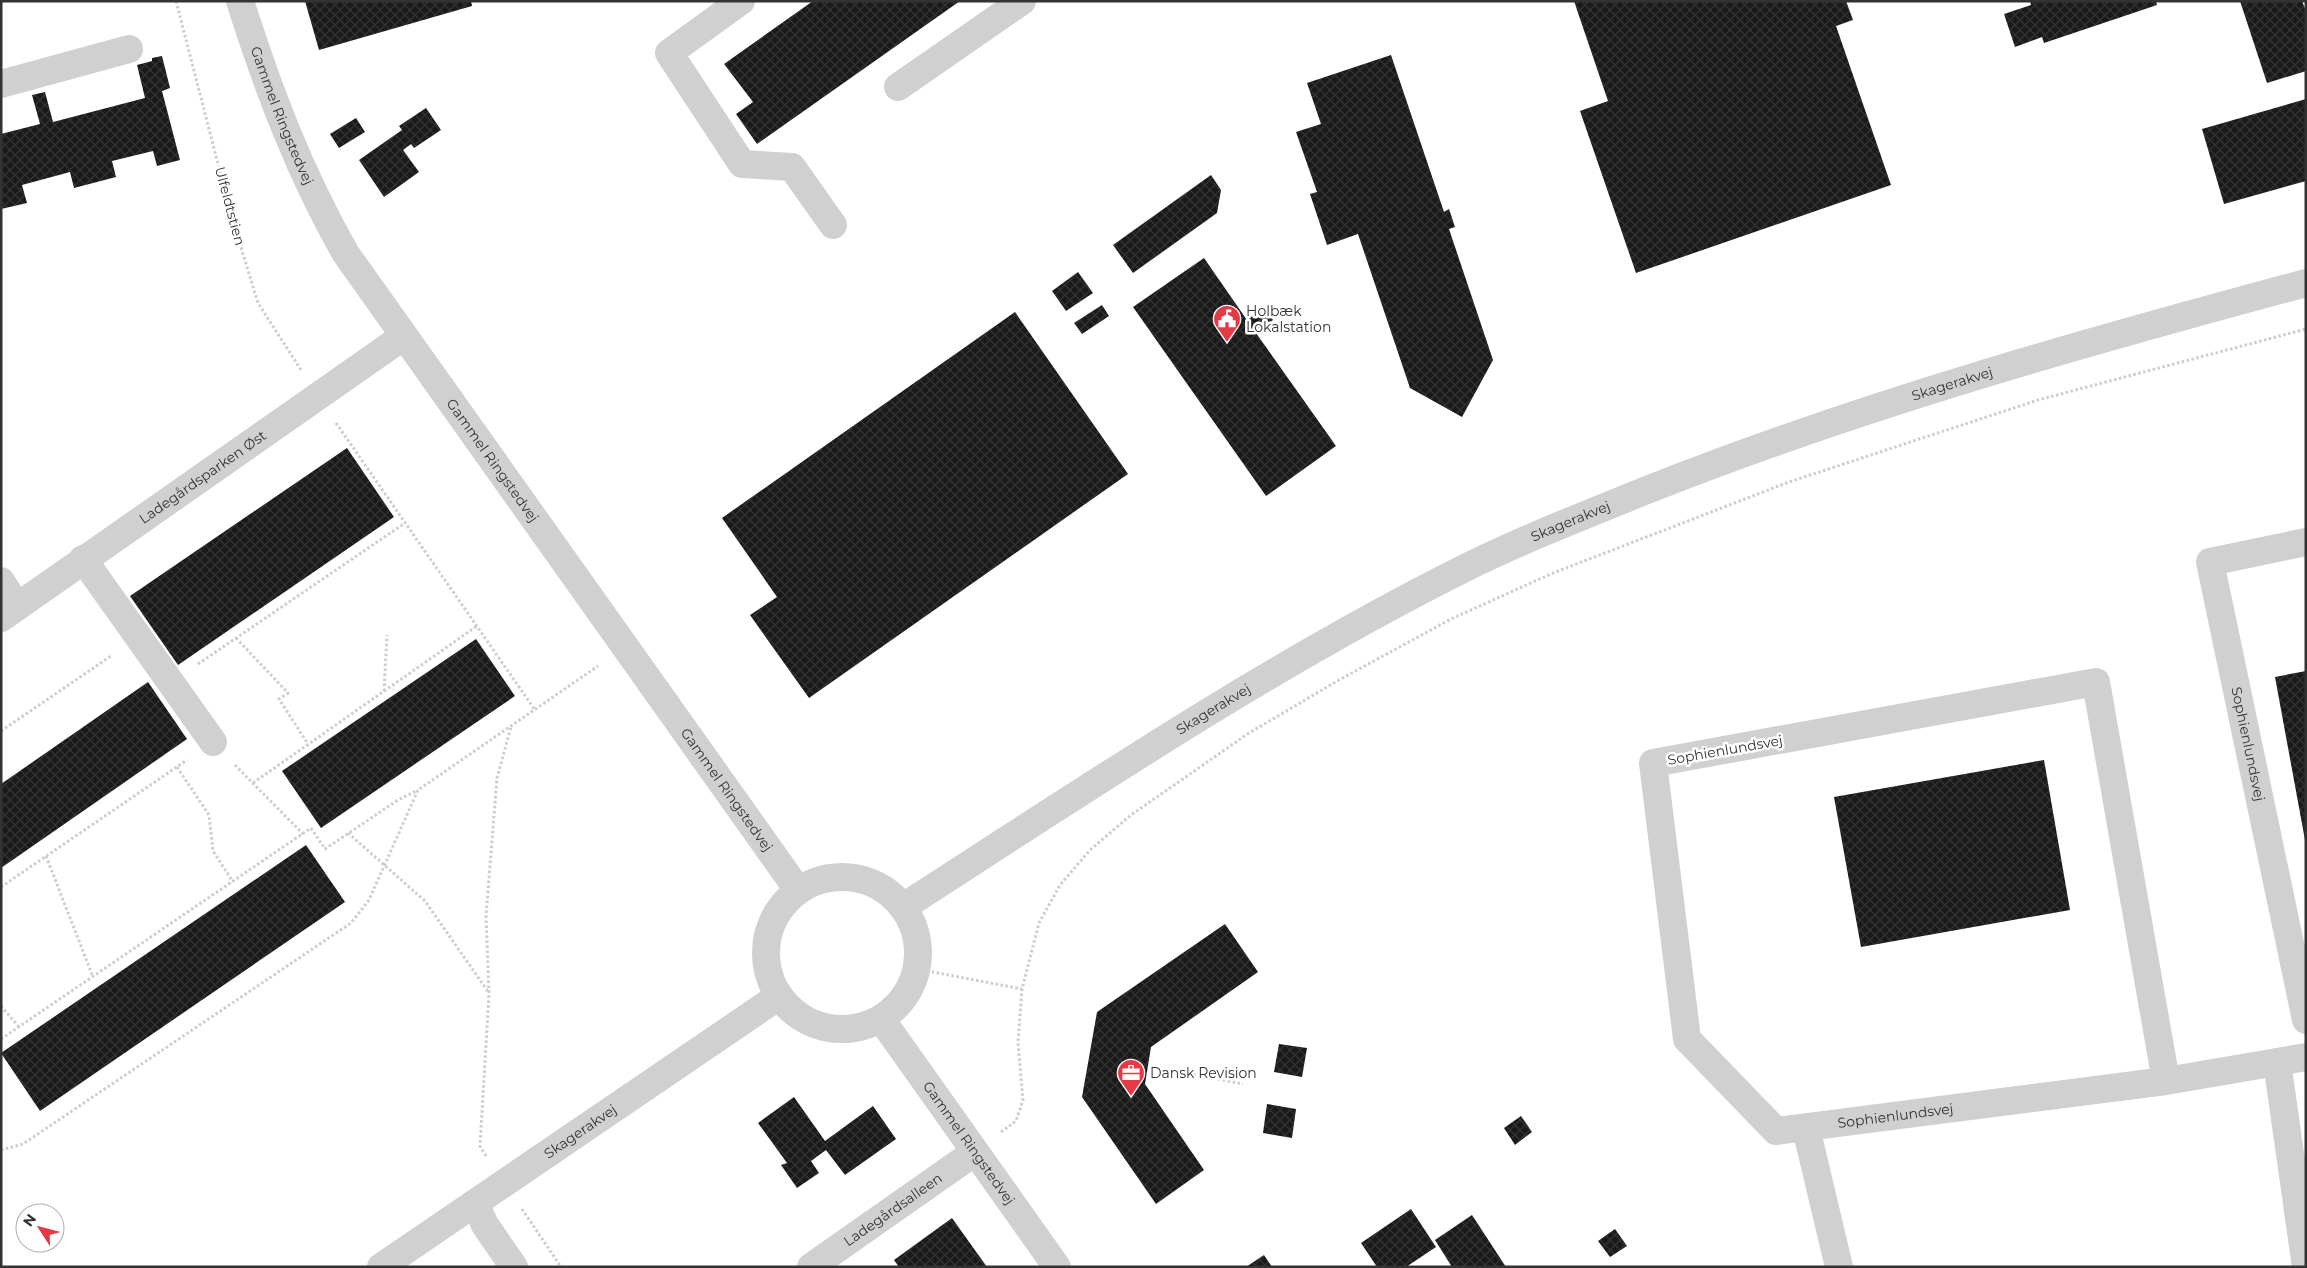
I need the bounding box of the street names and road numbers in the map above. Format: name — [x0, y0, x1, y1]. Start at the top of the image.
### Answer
street label: Gammel Ringstedvej — [247, 44, 318, 188]
street label: Ulfeldtstien — [211, 165, 249, 247]
street label: Skagerakvej — [1909, 363, 1995, 405]
street label: Gammel Ringstedvej — [443, 395, 543, 526]
street label: Ladegårdsparken Øst — [135, 426, 270, 528]
street label: Skagerakvej — [1528, 497, 1613, 546]
street label: Skagerakvej — [1173, 680, 1254, 739]
street label: Sophienlundsvej — [2227, 685, 2269, 803]
street label: Gammel Ringstedvej — [677, 724, 777, 855]
street label: Sophienlundsvej — [1666, 731, 1784, 769]
street label: Gammel Ringstedvej — [919, 1078, 1019, 1208]
street label: Sophienlundsvej — [1837, 1099, 1954, 1132]
street label: Skagerakvej — [540, 1100, 620, 1162]
street label: Ladegårdsalleen — [840, 1169, 946, 1250]

